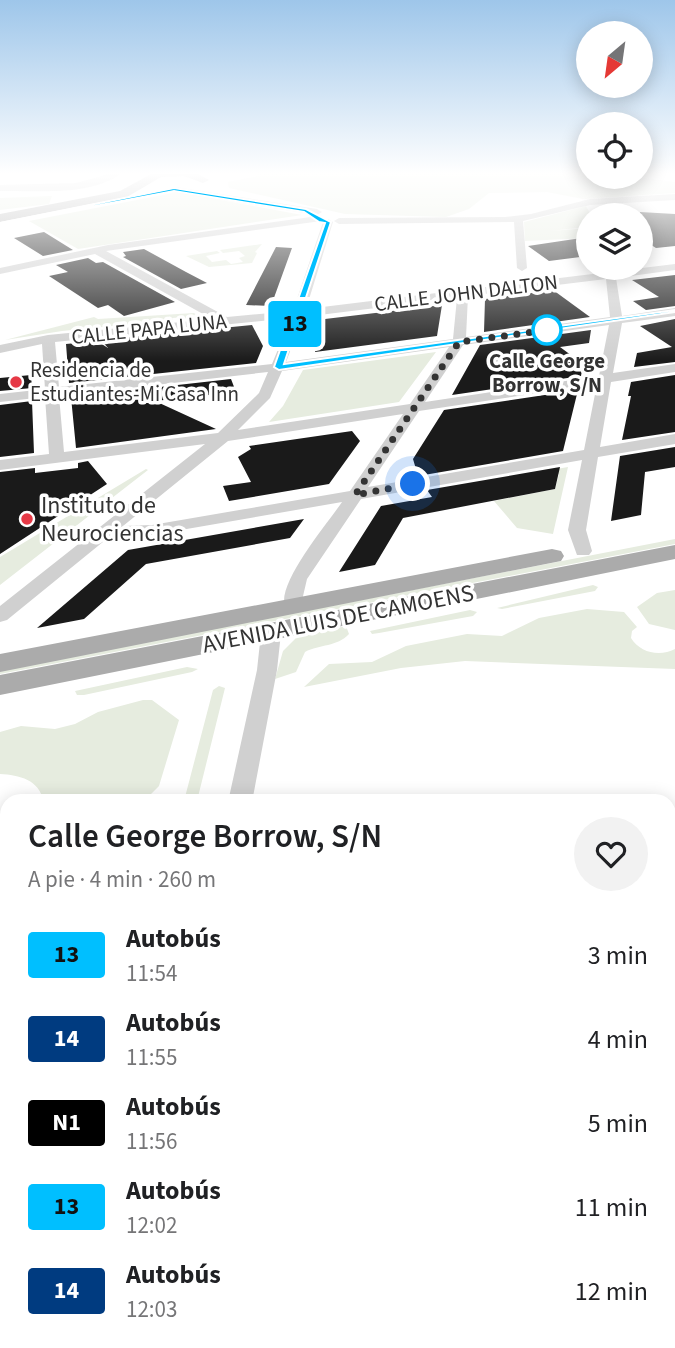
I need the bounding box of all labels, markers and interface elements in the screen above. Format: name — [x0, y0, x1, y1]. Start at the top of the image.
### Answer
north arrow — [576, 21, 653, 98]
map controls — [576, 21, 653, 280]
button: locate — [576, 112, 653, 189]
button: layers — [576, 203, 653, 280]
street label: CALLE JOHN DALTON — [373, 267, 559, 319]
line badge: 13 — [264, 301, 326, 347]
street label: CALLE PAPA LUNA — [70, 306, 229, 352]
text: 13 — [282, 306, 308, 341]
marker: Calle George Borrow, S/N — [532, 315, 562, 345]
place label: Calle George Borrow, S/N — [489, 346, 605, 400]
place label: Residencia de Estudiantes-Mi Casa Inn — [30, 355, 239, 409]
marker: Residencia de Estudiantes-Mi Casa Inn — [8, 374, 24, 390]
your location — [395, 466, 430, 501]
place label: Instituto de Neurociencias — [41, 488, 183, 551]
marker: Instituto de Neurociencias — [19, 511, 35, 527]
street label: AVENIDA LUIS DE CAMOENS — [199, 576, 477, 662]
text: Calle George Borrow, S/N — [28, 813, 382, 860]
button: heart — [574, 817, 648, 891]
text: A pie · 4 min · 260 m — [28, 863, 216, 896]
text: Autobús — [126, 920, 221, 957]
text: 13 — [54, 937, 79, 972]
text: 3 min — [588, 937, 648, 974]
text: 11:54 — [126, 957, 177, 990]
text: Autobús — [126, 1004, 221, 1041]
text: 14 — [54, 1021, 79, 1056]
text: 4 min — [588, 1021, 648, 1058]
text: 11:55 — [126, 1041, 177, 1074]
text: Autobús — [126, 1088, 221, 1125]
text: N1 — [52, 1105, 81, 1140]
text: 5 min — [588, 1105, 648, 1142]
text: 11:56 — [126, 1125, 177, 1158]
text: Autobús — [126, 1172, 221, 1209]
text: 13 — [54, 1189, 79, 1224]
text: 11 min — [575, 1189, 648, 1226]
text: 12:02 — [126, 1209, 177, 1242]
text: Autobús — [126, 1256, 221, 1293]
text: 14 — [54, 1273, 79, 1308]
text: 12 min — [575, 1273, 648, 1310]
text: 12:03 — [126, 1293, 177, 1326]

